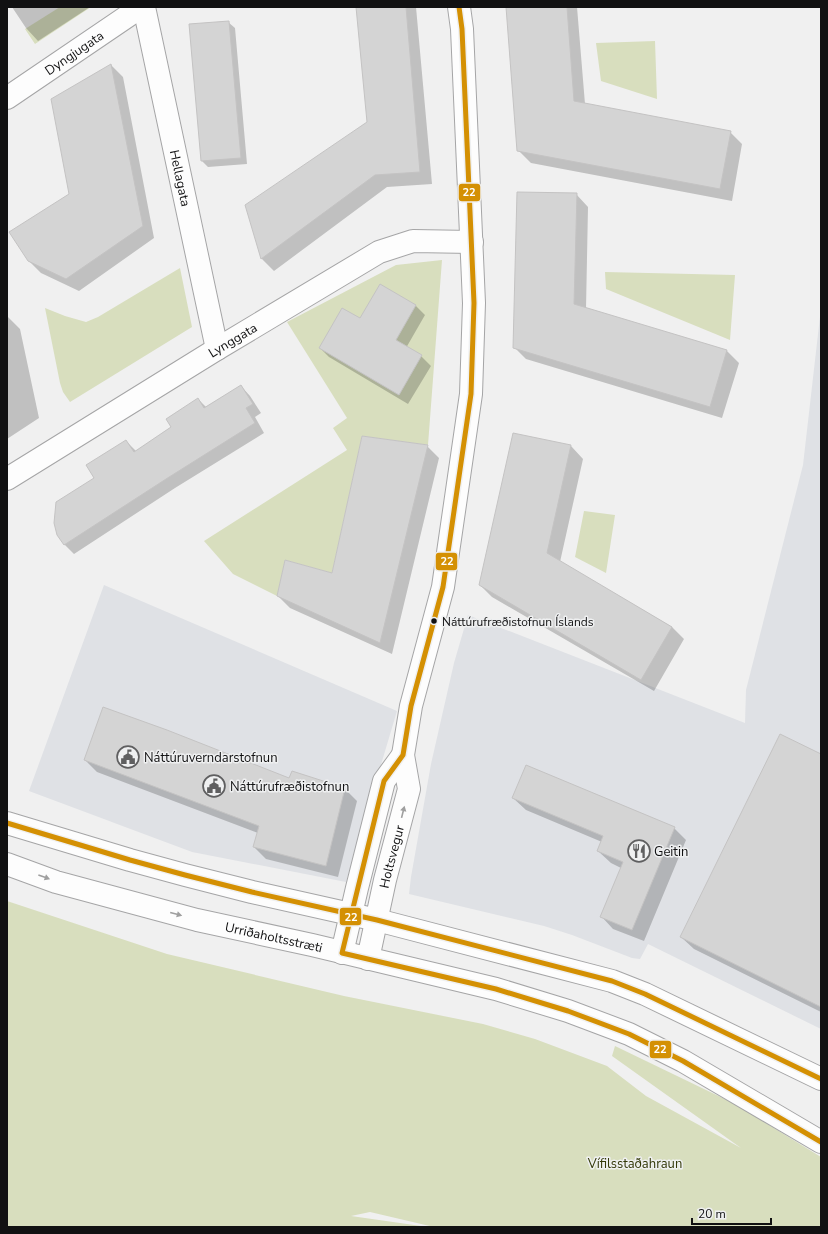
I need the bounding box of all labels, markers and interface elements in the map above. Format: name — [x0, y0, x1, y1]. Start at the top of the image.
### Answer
street label: Dyngjugata — [42, 27, 108, 80]
street label: Hellagata — [165, 148, 194, 208]
line badge: 22 — [458, 183, 481, 202]
text: 22 — [462, 185, 476, 200]
street label: Lynggata — [205, 319, 261, 362]
line badge: 22 — [435, 552, 458, 571]
text: 22 — [440, 554, 454, 569]
place label: Náttúrufræðistofnun Íslands — [442, 614, 594, 630]
marker: Náttúrufræðistofnun Íslands — [429, 616, 439, 626]
public building icon: Náttúruverndarstofnun — [115, 744, 141, 770]
place label: Náttúruverndarstofnun — [144, 749, 278, 767]
public building icon: Náttúrufræðistofnun — [201, 773, 227, 799]
place label: Náttúrufræðistofnun — [230, 778, 349, 796]
one-way arrow — [400, 806, 406, 818]
street label: Holtsvegur — [375, 823, 409, 890]
restaurant icon: Geitin — [626, 838, 652, 864]
place label: Geitin — [654, 843, 688, 861]
one-way arrow — [38, 875, 50, 881]
line badge: 22 — [339, 907, 362, 926]
text: 22 — [344, 910, 358, 925]
one-way arrow — [170, 911, 182, 917]
street label: Urriðaholtsstræti — [223, 918, 324, 957]
line badge: 22 — [649, 1040, 672, 1059]
text: 22 — [653, 1042, 667, 1057]
park label: Vífilsstaðahraun — [587, 1155, 682, 1173]
scale bar — [692, 1200, 771, 1226]
text: 20 m — [698, 1206, 726, 1222]

